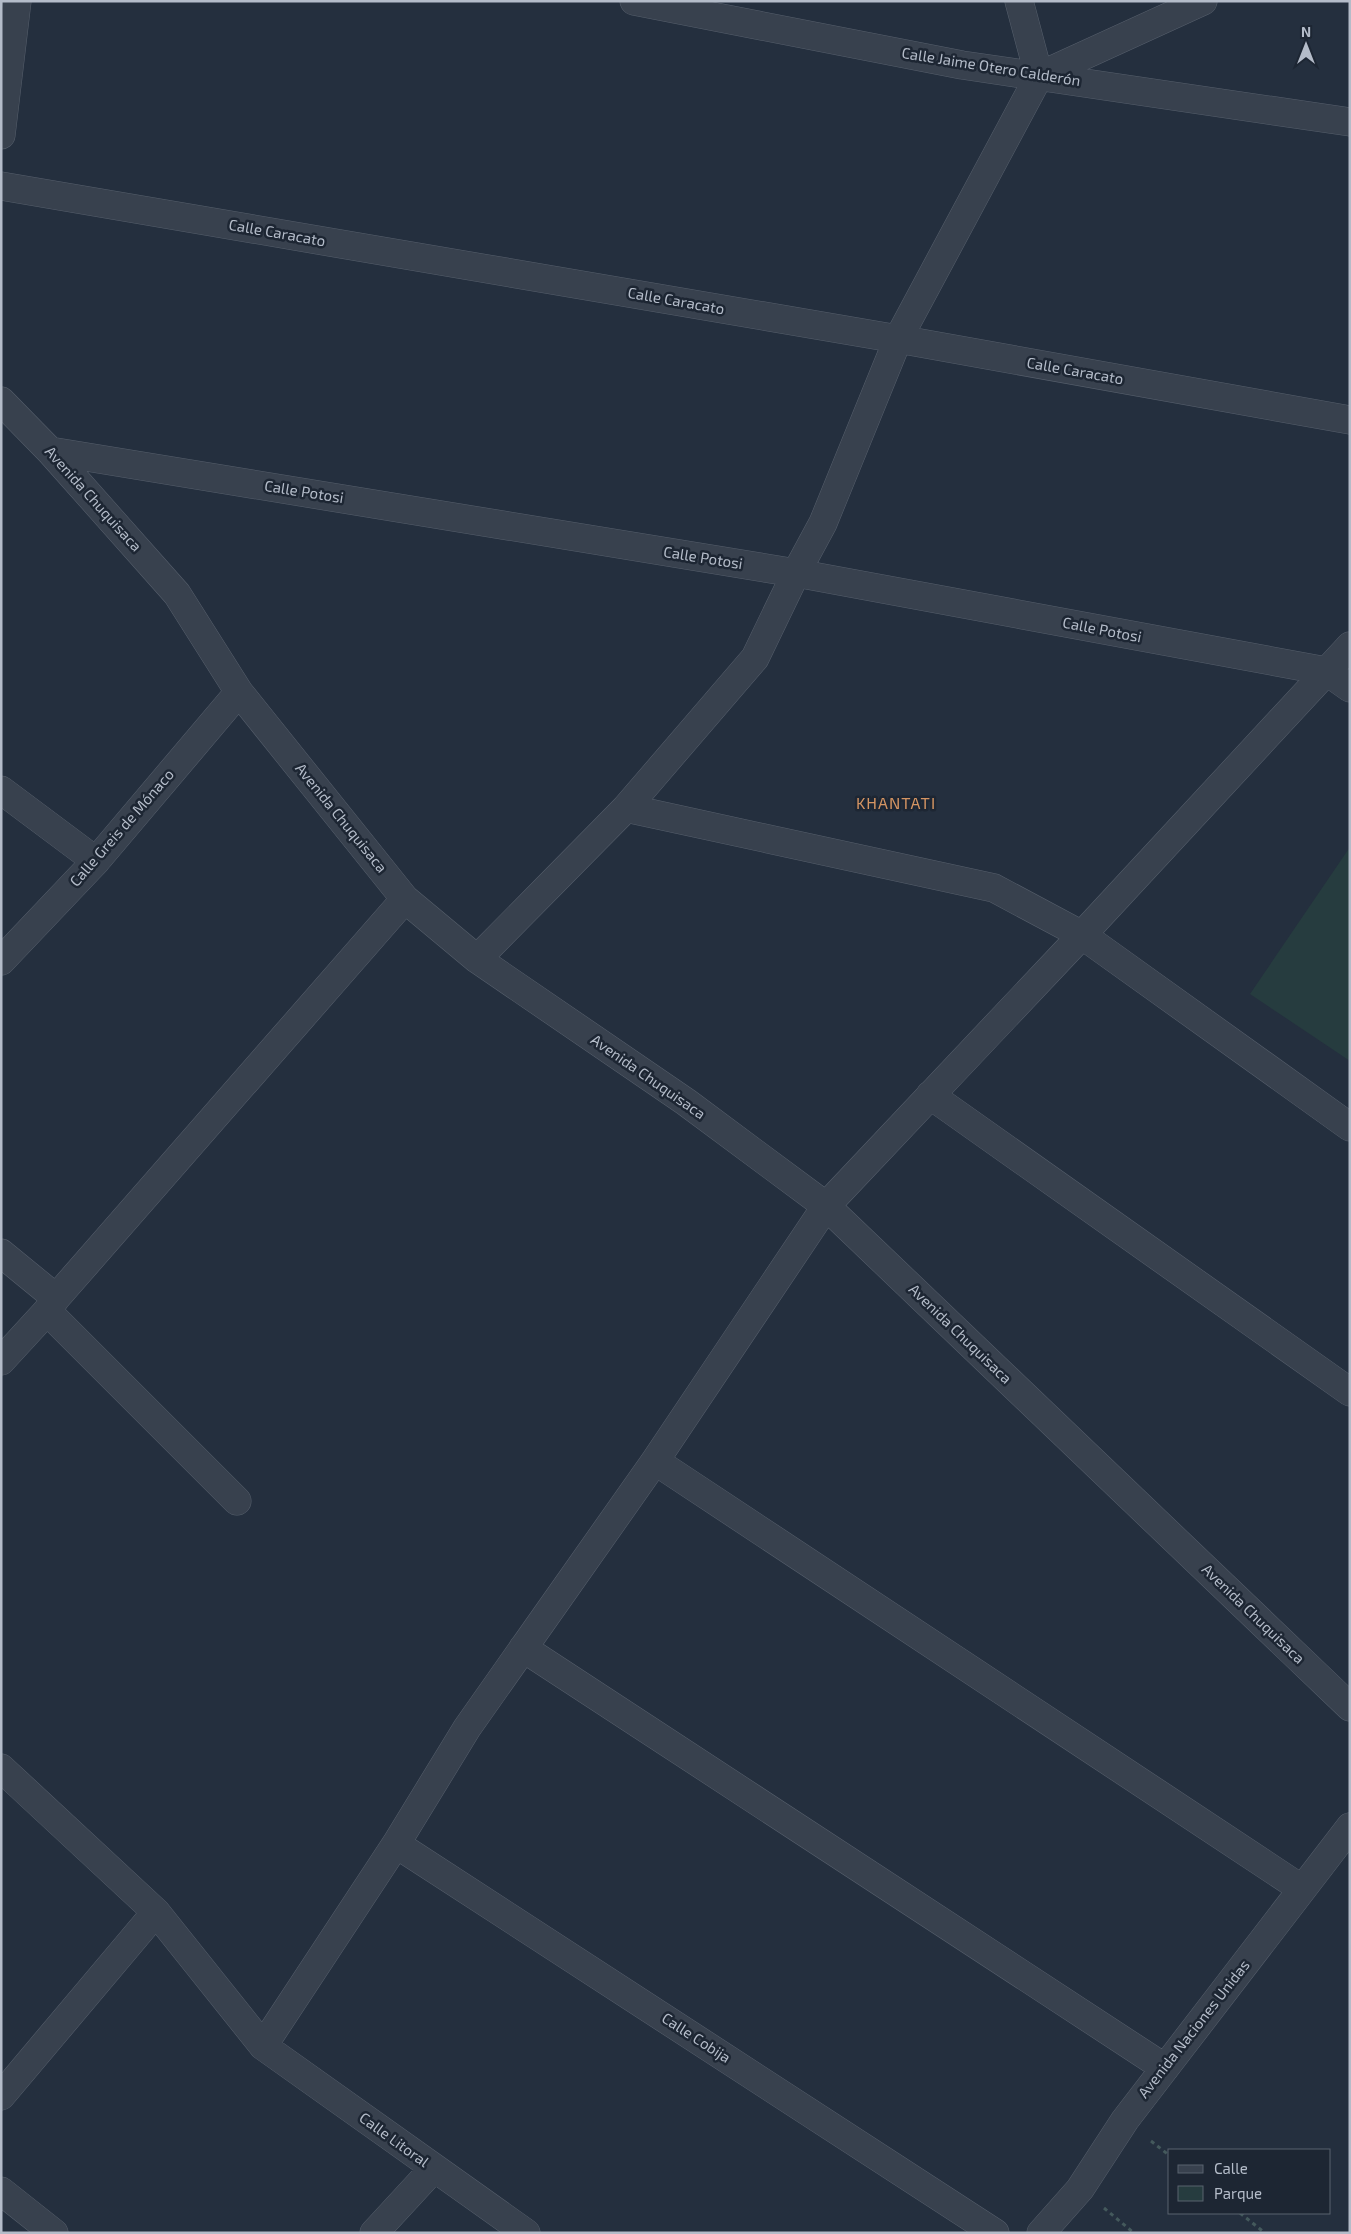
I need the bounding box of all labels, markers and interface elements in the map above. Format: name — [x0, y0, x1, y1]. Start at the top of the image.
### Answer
north arrow — [1281, 20, 1331, 70]
text: N — [1301, 23, 1311, 40]
street label: Calle Jaime Otero Calderón — [900, 43, 1082, 89]
street label: Calle Caracato — [227, 215, 327, 249]
street label: Calle Caracato — [626, 283, 726, 317]
street label: Calle Caracato — [1025, 353, 1125, 387]
street label: Avenida Chuquisaca — [42, 442, 146, 555]
street label: Calle Potosi — [263, 476, 345, 506]
street label: Calle Potosi — [662, 542, 744, 572]
street label: Calle Potosi — [1061, 613, 1143, 645]
street label: Avenida Chuquisaca — [292, 759, 391, 876]
street label: Calle Greis de Mónaco — [65, 765, 177, 890]
district label: KHANTATI — [856, 793, 936, 812]
street label: Avenida Chuquisaca — [588, 1030, 709, 1122]
street label: Avenida Chuquisaca — [906, 1280, 1016, 1387]
street label: Avenida Chuquisaca — [1199, 1560, 1309, 1667]
street label: Avenida Naciones Unidas — [1134, 1956, 1253, 2101]
street label: Calle Cobija — [658, 2008, 734, 2067]
street label: Calle Litoral — [356, 2108, 433, 2171]
legend — [1168, 2149, 1331, 2214]
text: Calle — [1214, 2159, 1248, 2177]
text: Parque — [1214, 2184, 1262, 2202]

